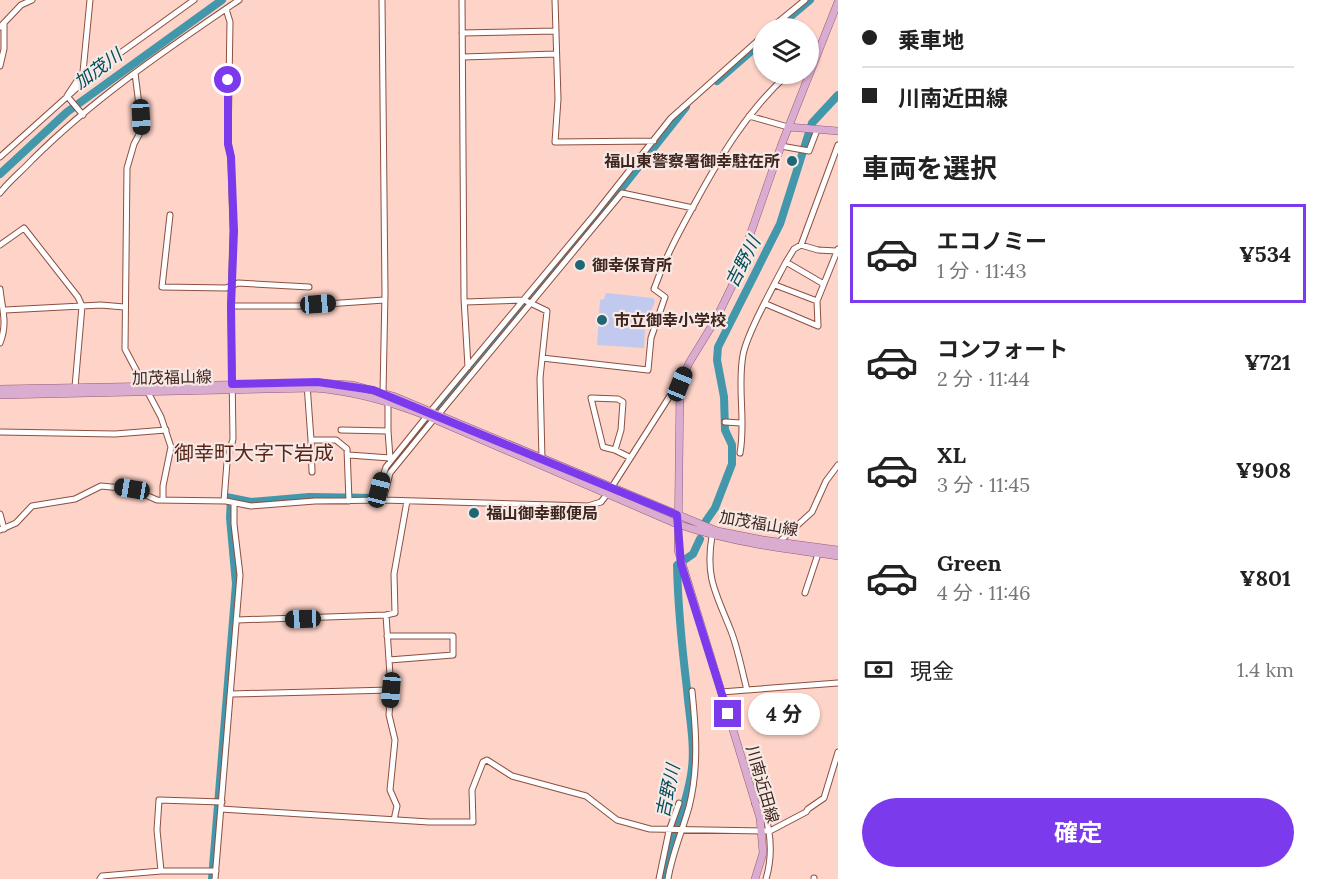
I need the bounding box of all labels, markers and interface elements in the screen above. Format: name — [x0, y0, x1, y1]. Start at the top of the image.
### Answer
map controls — [753, 18, 819, 84]
button: layers — [753, 18, 819, 84]
text: 乗車地 — [898, 26, 964, 54]
water label: 加茂川 — [69, 42, 128, 94]
route start — [214, 66, 241, 93]
text: 川南近田線 — [898, 84, 1008, 112]
car — [131, 99, 151, 135]
place label: 福山東警察署御幸駐在所 — [604, 151, 780, 171]
text: 車両を選択 — [862, 151, 997, 185]
marker: 福山東警察署御幸駐在所 — [785, 154, 799, 168]
icon: car — [865, 227, 919, 281]
text: エコノミー — [937, 227, 1047, 255]
water label: 吉野川 — [720, 231, 766, 291]
text: ¥534 — [1239, 240, 1291, 268]
place label: 御幸保育所 — [592, 255, 672, 275]
marker: 御幸保育所 — [573, 258, 587, 272]
text: 1 分 · 11:43 — [937, 258, 1027, 283]
car — [299, 294, 337, 314]
place label: 市立御幸小学校 — [614, 310, 726, 330]
marker: 市立御幸小学校 — [595, 313, 609, 327]
icon: car — [865, 335, 919, 389]
text: コンフォート — [937, 335, 1068, 363]
text: ¥721 — [1244, 348, 1291, 376]
car — [665, 364, 695, 404]
street label: 加茂福山線 — [132, 366, 212, 388]
text: 2 分 · 11:44 — [937, 366, 1030, 391]
district label: 御幸町大字下岩成 — [174, 440, 334, 465]
text: XL — [937, 441, 966, 469]
icon: car — [865, 443, 919, 497]
text: ¥908 — [1236, 456, 1291, 484]
car — [366, 470, 392, 510]
text: 3 分 · 11:45 — [937, 472, 1030, 497]
car — [113, 477, 151, 501]
place label: 福山御幸郵便局 — [486, 503, 598, 523]
marker: 福山御幸郵便局 — [467, 506, 481, 520]
street label: 加茂福山線 — [718, 506, 800, 540]
text: Green — [937, 549, 1002, 577]
icon: car — [865, 551, 919, 605]
text: ¥801 — [1240, 564, 1291, 592]
text: 4 分 · 11:46 — [937, 580, 1031, 605]
car — [285, 609, 321, 629]
icon: cash — [862, 653, 895, 686]
text: 現金 — [910, 657, 954, 685]
text: 1.4 km — [1237, 657, 1294, 682]
car — [380, 671, 402, 709]
callout: 4 分 — [749, 693, 821, 735]
route end — [714, 700, 741, 727]
text: 4 分 — [766, 701, 802, 726]
street label: 川南近田線 — [742, 743, 784, 825]
water label: 吉野川 — [651, 760, 685, 820]
button: 確定 — [862, 798, 1294, 867]

